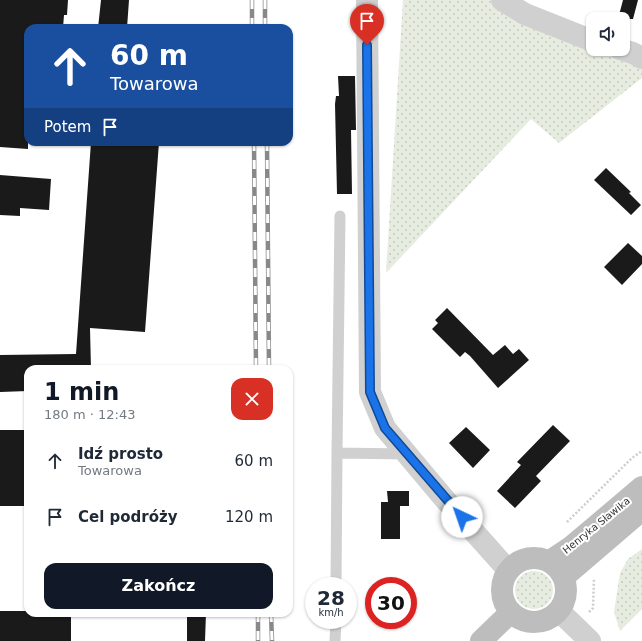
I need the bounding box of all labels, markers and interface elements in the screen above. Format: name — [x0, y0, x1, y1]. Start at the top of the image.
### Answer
pin — [350, 4, 384, 45]
icon: arrive — [356, 10, 378, 32]
map controls — [586, 12, 630, 56]
button: sound — [586, 12, 630, 56]
text: 60 m — [110, 39, 188, 72]
icon: ahead — [44, 40, 96, 92]
text: Towarowa — [110, 73, 198, 94]
icon: arrive — [99, 116, 121, 138]
text: Potem — [44, 118, 91, 136]
text: 1 min — [44, 378, 119, 406]
button: close — [231, 378, 273, 420]
text: 180 m · 12:43 — [44, 407, 135, 422]
text: Idź prosto — [78, 445, 163, 463]
icon: ahead — [44, 450, 66, 472]
text: 60 m — [235, 452, 273, 470]
text: Towarowa — [78, 463, 142, 478]
street label: Henryka Sławika — [561, 495, 632, 556]
position arrow — [441, 496, 483, 538]
icon: arrive — [44, 506, 66, 528]
text: Cel podróży — [78, 508, 178, 526]
text: 120 m — [225, 508, 273, 526]
button: Zakończ — [44, 563, 273, 609]
speed limit sign: 30 — [365, 577, 417, 629]
text: 28 — [317, 586, 345, 610]
text: km/h — [318, 607, 344, 618]

